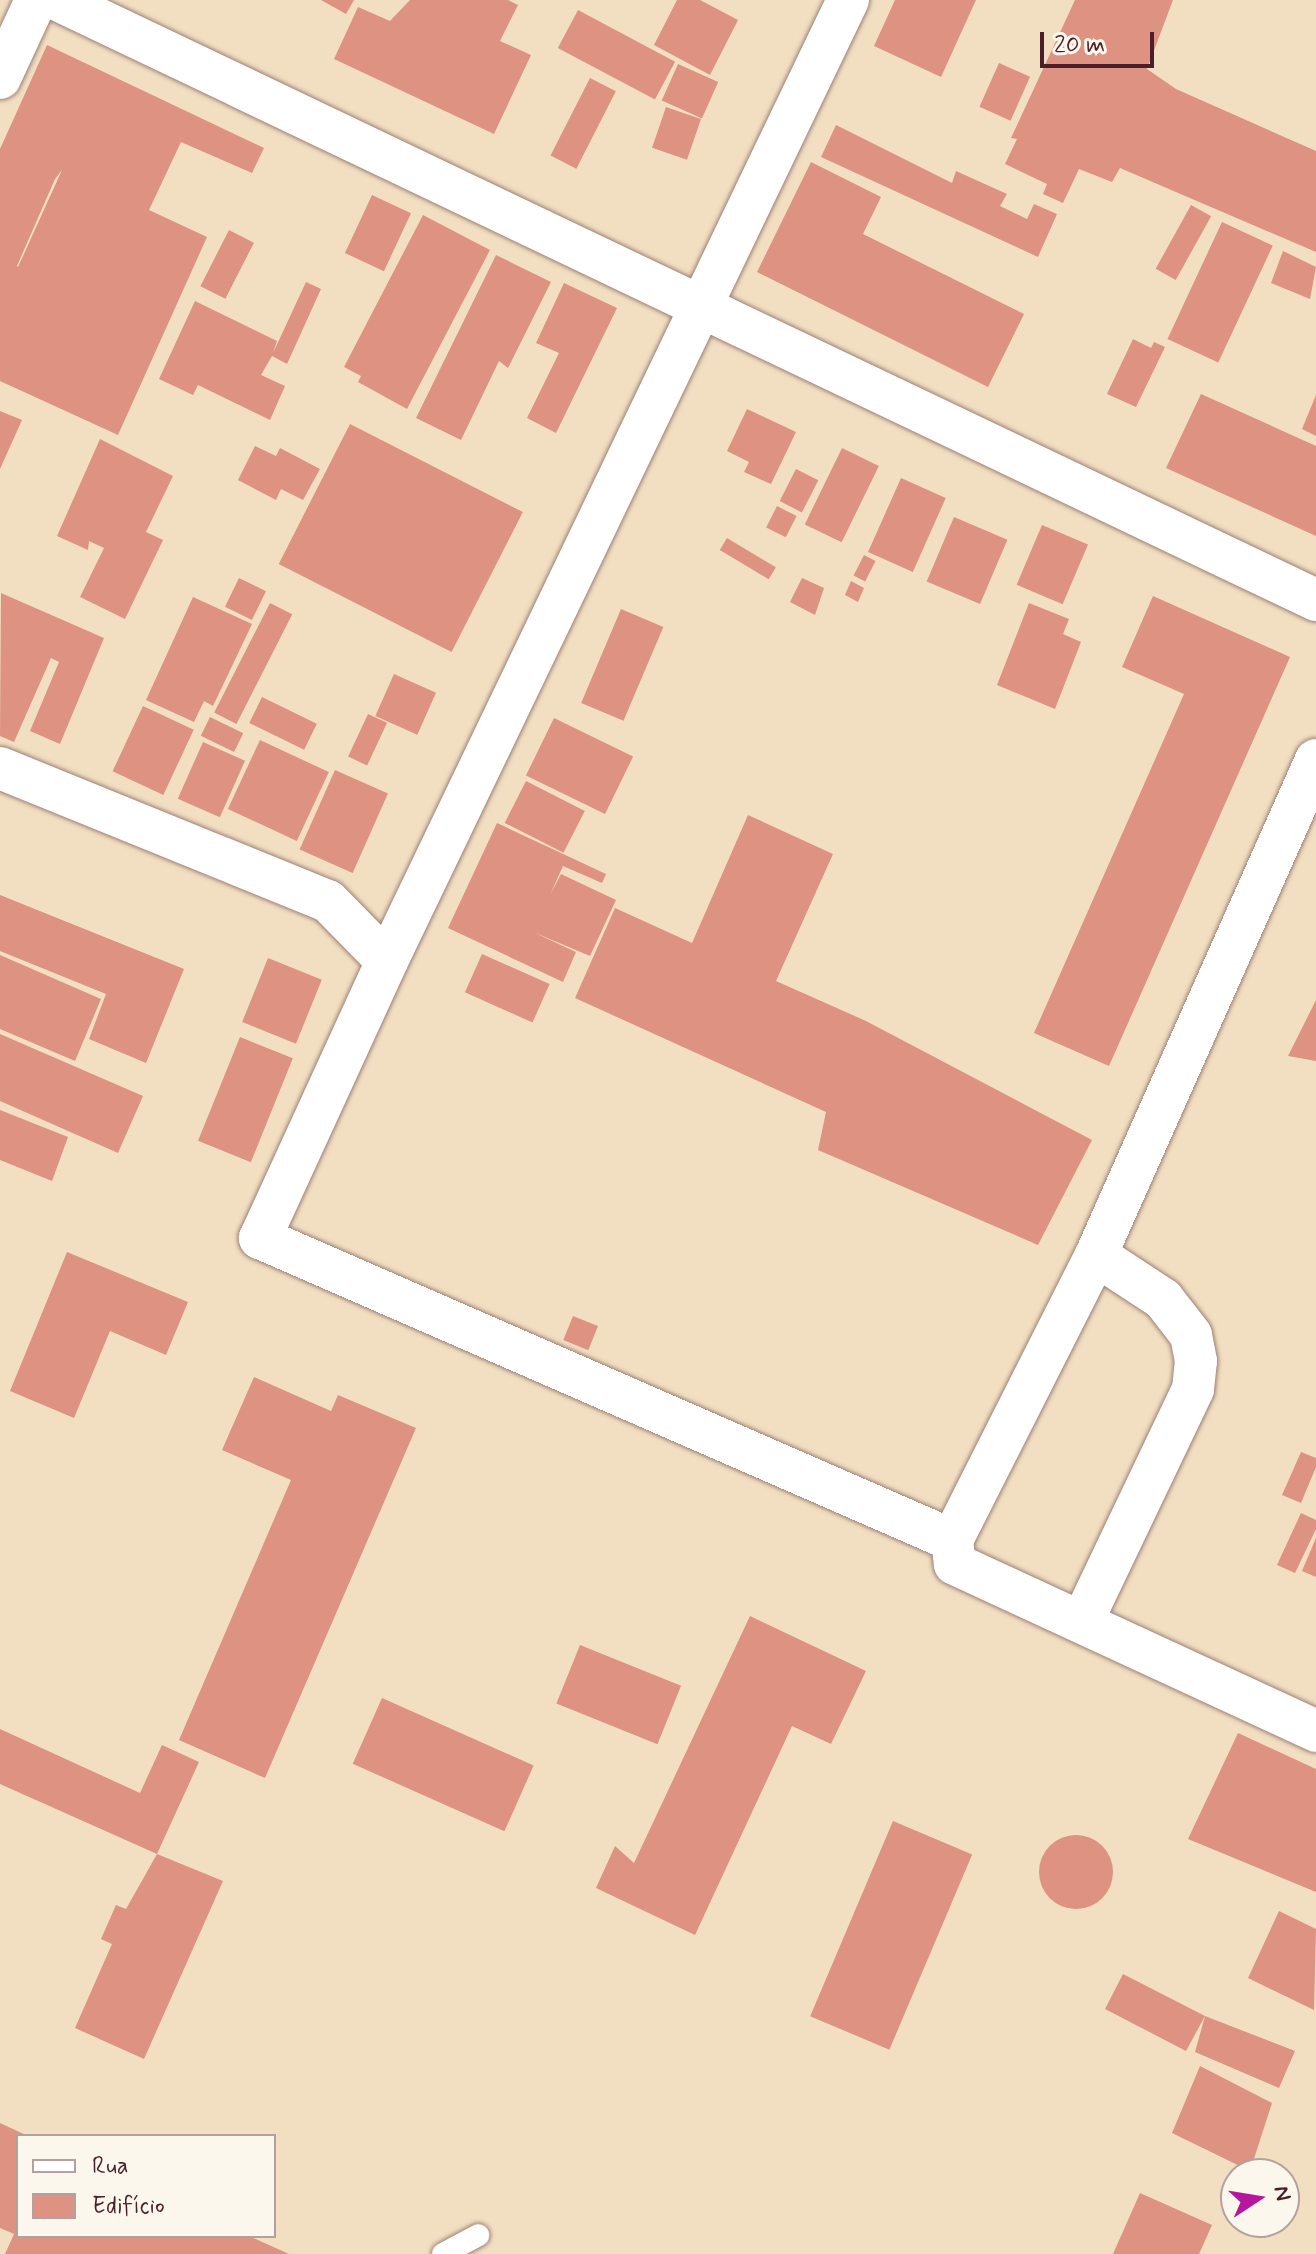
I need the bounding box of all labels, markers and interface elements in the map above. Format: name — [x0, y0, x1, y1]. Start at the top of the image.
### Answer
scale bar — [1044, 16, 1158, 66]
text: 20 m — [1054, 30, 1105, 61]
legend — [16, 2134, 276, 2238]
text: Rua — [92, 2151, 129, 2182]
north arrow — [1220, 2158, 1300, 2238]
text: N — [1266, 2183, 1297, 2204]
text: Edifício — [92, 2191, 165, 2222]

